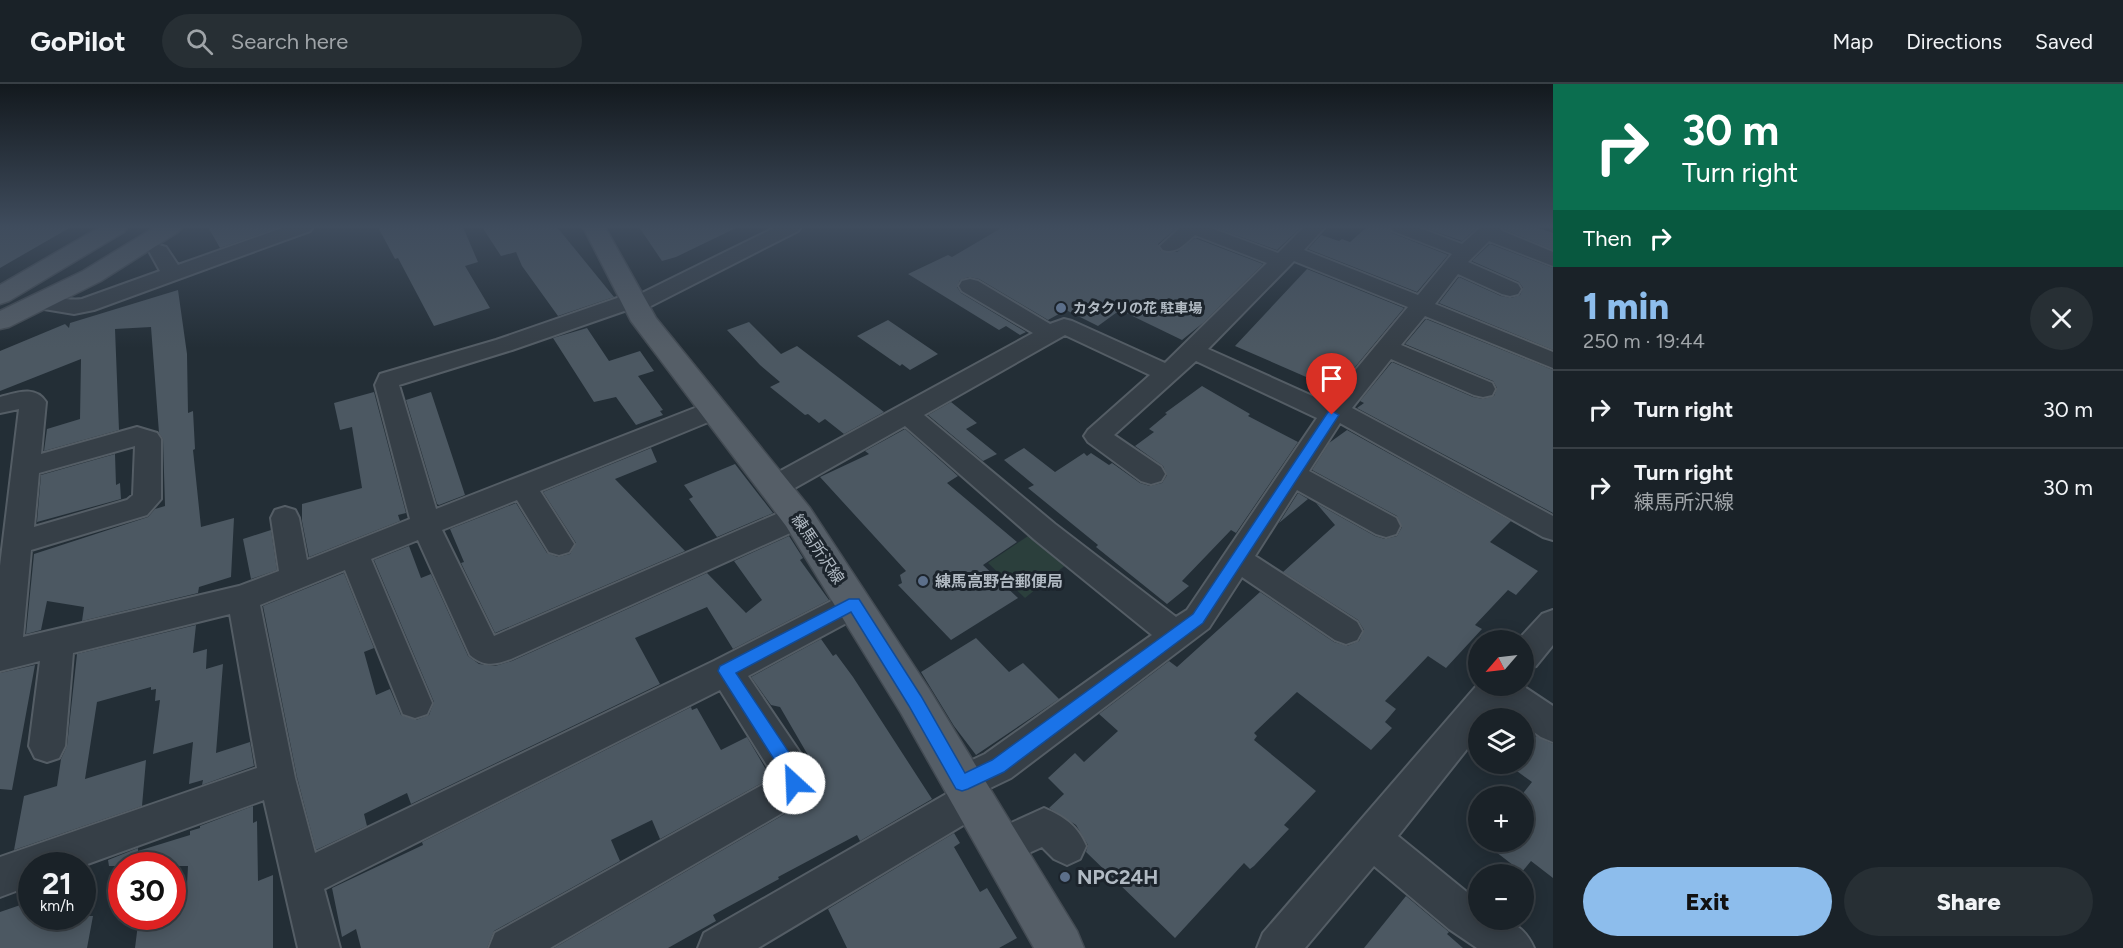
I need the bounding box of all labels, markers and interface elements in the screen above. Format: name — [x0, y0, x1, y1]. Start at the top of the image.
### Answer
search box — [162, 14, 582, 68]
text: GoPilot — [30, 24, 126, 58]
icon: search — [183, 25, 216, 58]
text: Search here — [231, 28, 348, 55]
text: Map — [1832, 29, 1873, 54]
text: Directions — [1906, 29, 2002, 54]
text: Saved — [2035, 29, 2093, 54]
text: 30 m — [1682, 105, 1779, 156]
icon: right — [1583, 108, 1661, 186]
text: Turn right — [1682, 156, 1798, 189]
icon: right — [1644, 222, 1677, 255]
text: Then — [1583, 225, 1632, 252]
text: 1 min — [1583, 285, 1669, 328]
button: close — [2030, 287, 2093, 350]
place label: カタクリの花 駐車場 — [1073, 300, 1202, 317]
marker: カタクリの花 駐車場 — [1054, 301, 1068, 315]
text: 250 m · 19:44 — [1583, 329, 1705, 353]
pin — [1306, 353, 1357, 415]
icon: arrive — [1315, 362, 1348, 395]
icon: right — [1583, 393, 1616, 426]
text: Turn right — [1634, 396, 1733, 423]
text: 30 m — [2043, 396, 2093, 423]
text: Turn right — [1634, 459, 1733, 486]
icon: right — [1583, 471, 1616, 504]
text: 30 m — [2043, 474, 2093, 501]
text: 練馬所沢線 — [1634, 490, 1734, 514]
street label: 練馬所沢線 — [788, 511, 848, 587]
place label: 練馬高野台郵便局 — [935, 572, 1063, 591]
marker: 練馬高野台郵便局 — [916, 574, 930, 588]
north arrow — [1468, 630, 1534, 696]
map controls — [1468, 630, 1534, 930]
button: layers — [1468, 708, 1534, 774]
position arrow — [762, 751, 826, 815]
button: + — [1468, 786, 1534, 852]
speed limit sign: 30 — [108, 852, 186, 930]
button: − — [1468, 864, 1534, 930]
text: 21 — [42, 865, 72, 902]
place label: NPC24H — [1077, 865, 1158, 889]
button: Exit — [1583, 867, 1832, 936]
button: Share — [1844, 867, 2093, 936]
marker: NPC24H — [1058, 870, 1072, 884]
text: km/h — [40, 897, 74, 915]

